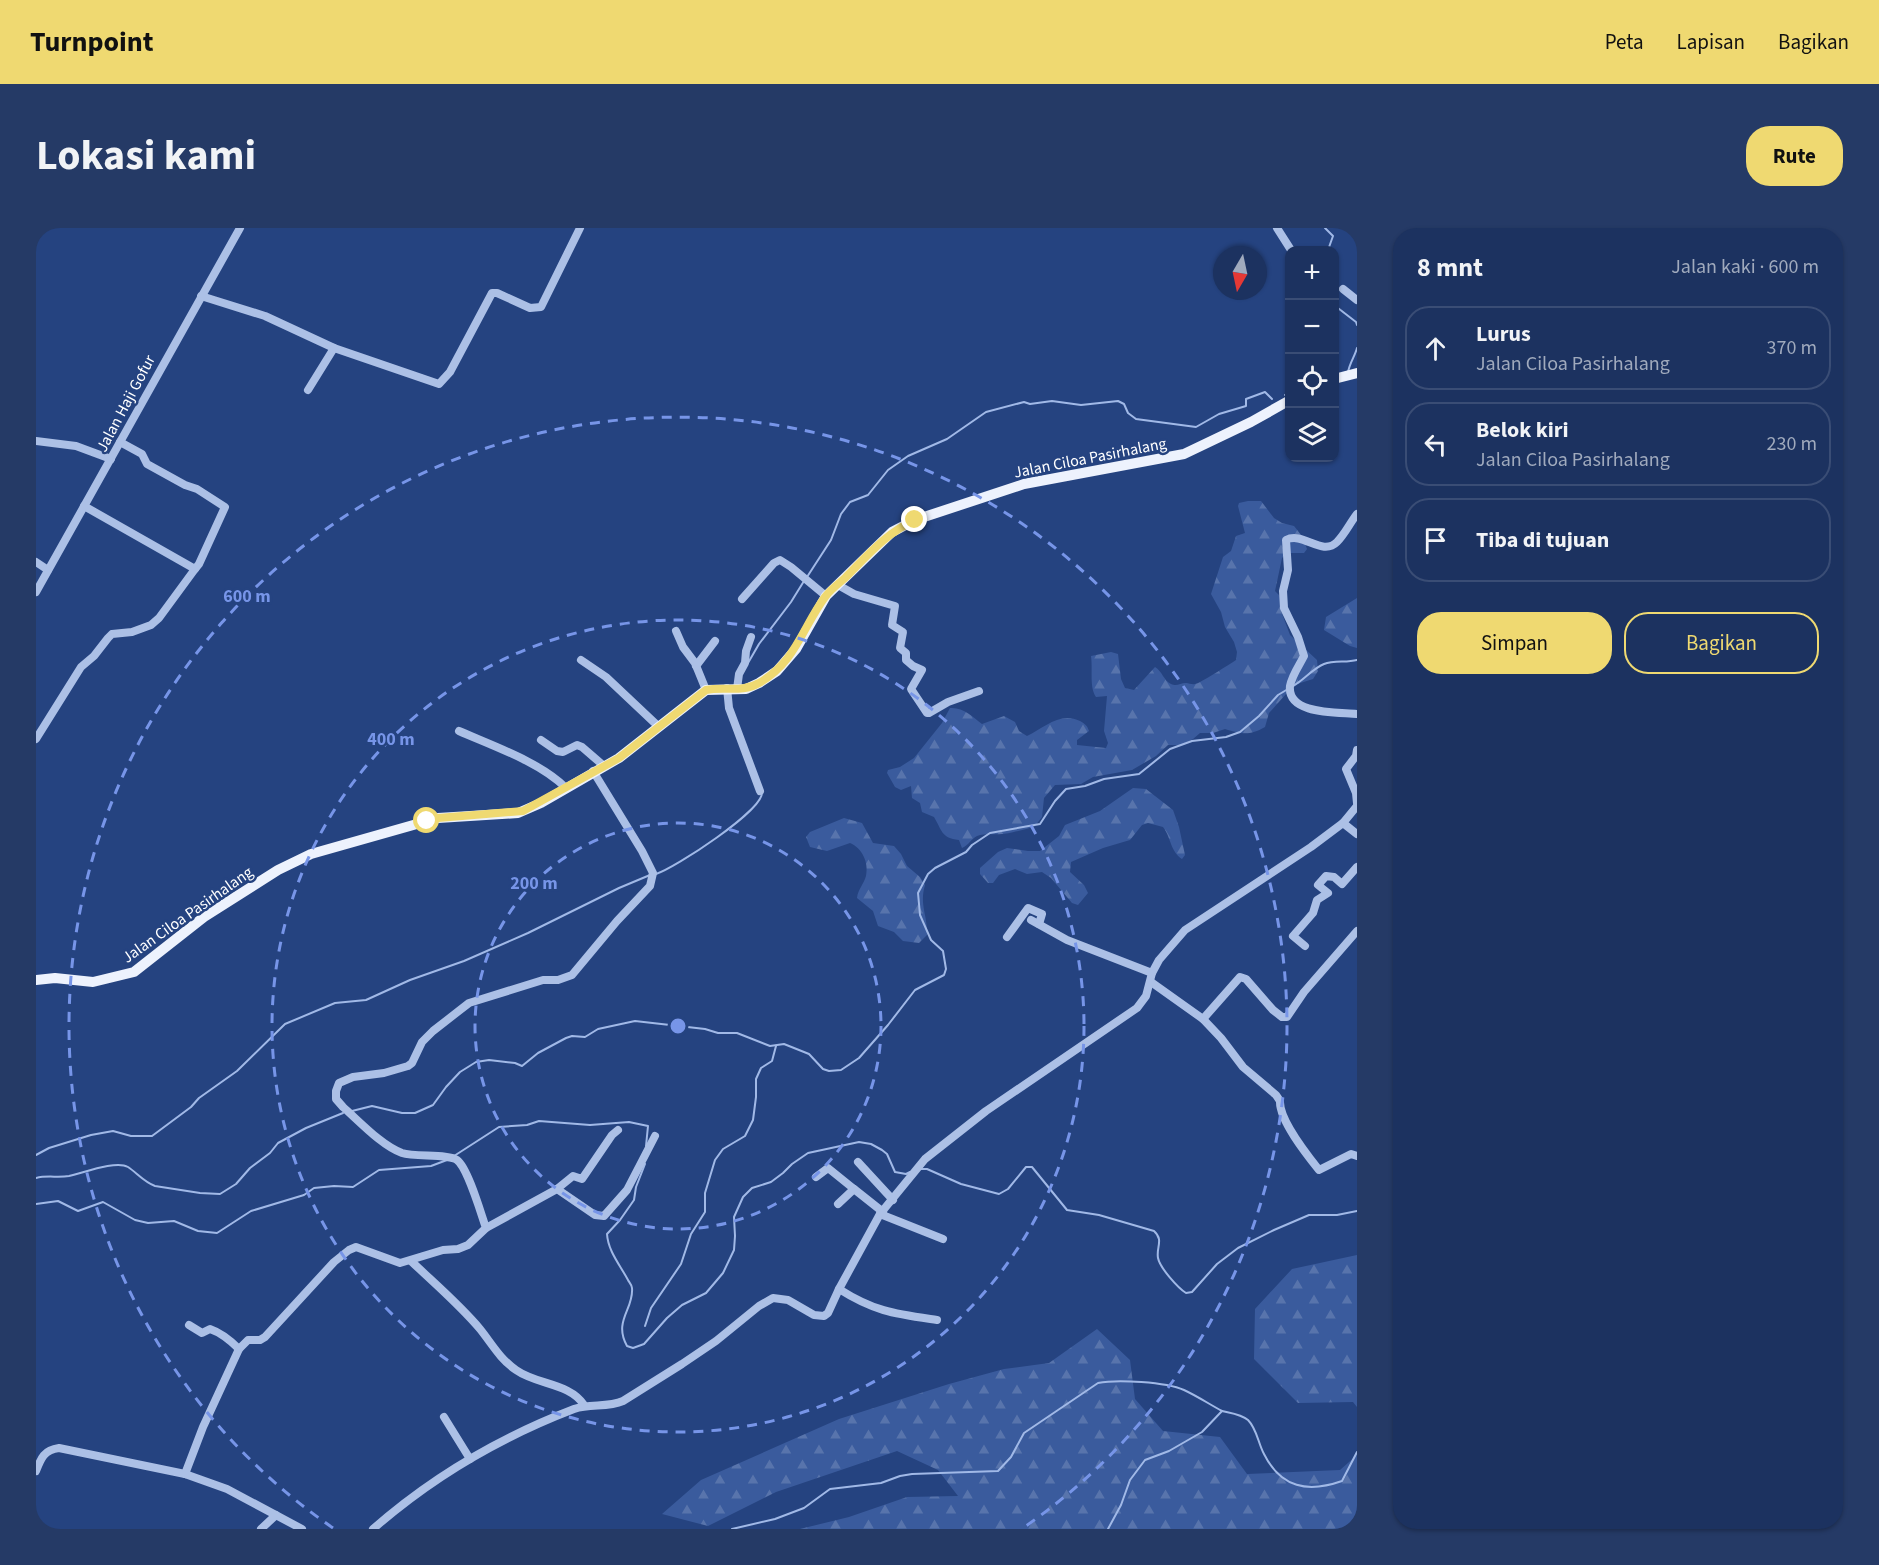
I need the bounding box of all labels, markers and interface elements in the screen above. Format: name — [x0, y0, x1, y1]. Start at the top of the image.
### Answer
text: Turnpoint — [30, 22, 154, 62]
text: Peta — [1605, 27, 1644, 57]
text: Lapisan — [1677, 27, 1745, 57]
text: Bagikan — [1778, 27, 1849, 57]
text: Lokasi kami — [36, 126, 256, 186]
button: Rute — [1746, 126, 1843, 186]
north arrow — [1213, 246, 1267, 300]
map controls — [1285, 246, 1339, 462]
button: + — [1285, 246, 1339, 300]
text: 8 mnt — [1417, 249, 1483, 286]
text: Jalan kaki · 600 m — [1671, 253, 1819, 281]
button: − — [1285, 300, 1339, 354]
text: Lurus — [1476, 318, 1531, 350]
icon: ahead — [1419, 332, 1452, 365]
text: 370 m — [1767, 334, 1817, 362]
text: Jalan Ciloa Pasirhalang — [1476, 350, 1670, 378]
street label: Jalan Haji Gofur — [91, 351, 161, 456]
button: locate — [1285, 354, 1339, 408]
button: layers — [1285, 408, 1339, 462]
text: Belok kiri — [1476, 414, 1569, 446]
icon: left — [1419, 428, 1452, 461]
text: 230 m — [1767, 430, 1817, 458]
street label: Jalan Ciloa Pasirhalang — [1012, 432, 1168, 484]
text: Jalan Ciloa Pasirhalang — [1476, 446, 1670, 474]
route end — [901, 506, 927, 532]
icon: arrive — [1419, 524, 1452, 557]
text: Tiba di tujuan — [1476, 524, 1609, 556]
text: 600 m — [223, 584, 271, 609]
button: Simpan — [1417, 612, 1612, 674]
button: Bagikan — [1624, 612, 1819, 674]
text: 400 m — [367, 727, 415, 752]
route start — [413, 807, 439, 833]
street label: Jalan Ciloa Pasirhalang — [118, 861, 257, 968]
text: 200 m — [510, 871, 558, 896]
centre of rings — [668, 1016, 688, 1036]

